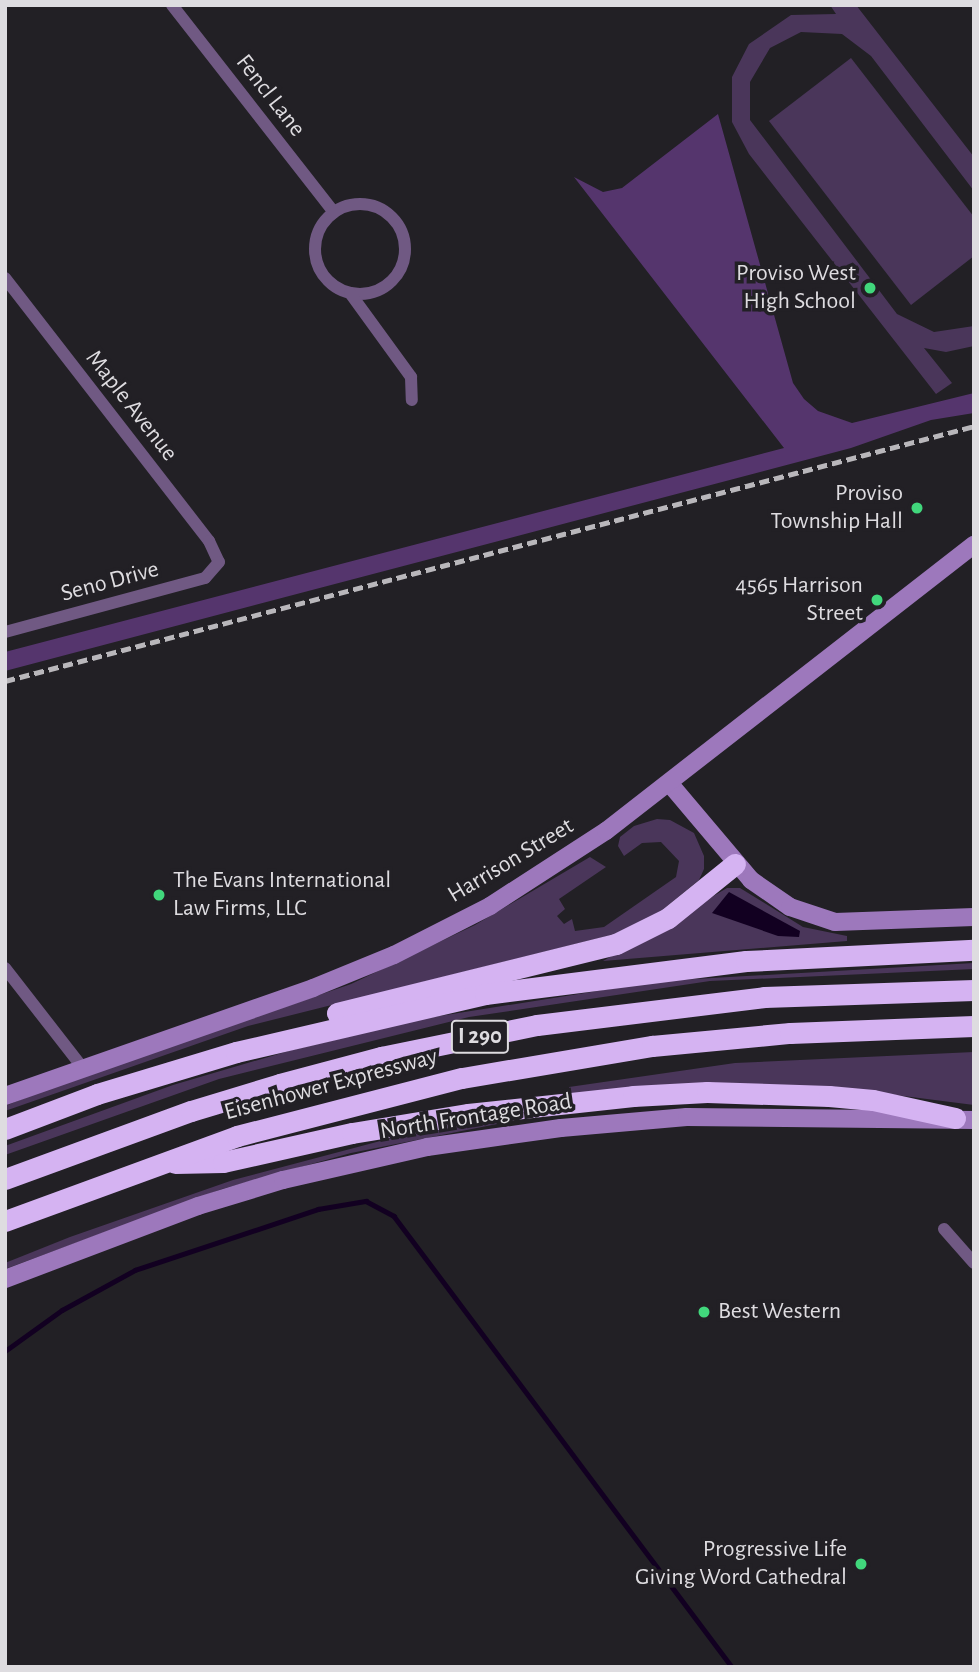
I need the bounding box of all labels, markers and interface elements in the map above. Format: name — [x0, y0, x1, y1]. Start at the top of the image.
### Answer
street label: Fencl Lane — [229, 49, 311, 143]
place label: Proviso West High School — [736, 260, 856, 316]
marker: Proviso West High School — [862, 280, 878, 296]
street label: Maple Avenue — [79, 345, 183, 467]
place label: Proviso Township Hall — [771, 480, 903, 536]
marker: Proviso Township Hall — [909, 500, 925, 516]
street label: Seno Drive — [58, 555, 162, 609]
place label: 4565 Harrison Street — [735, 572, 863, 628]
marker: 4565 Harrison Street — [869, 592, 885, 608]
street label: Harrison Street — [443, 812, 579, 910]
place label: The Evans International Law Firms, LLC — [173, 867, 391, 923]
marker: The Evans International Law Firms, LLC — [151, 887, 167, 903]
road number: I 290 — [450, 1018, 510, 1056]
street label: Eisenhower Expressway — [221, 1043, 441, 1127]
street label: North Frontage Road — [378, 1088, 574, 1146]
place label: Best Western — [718, 1298, 841, 1326]
marker: Best Western — [696, 1304, 712, 1320]
place label: Progressive Life Giving Word Cathedral — [635, 1536, 847, 1592]
marker: Progressive Life Giving Word Cathedral — [853, 1556, 869, 1572]

